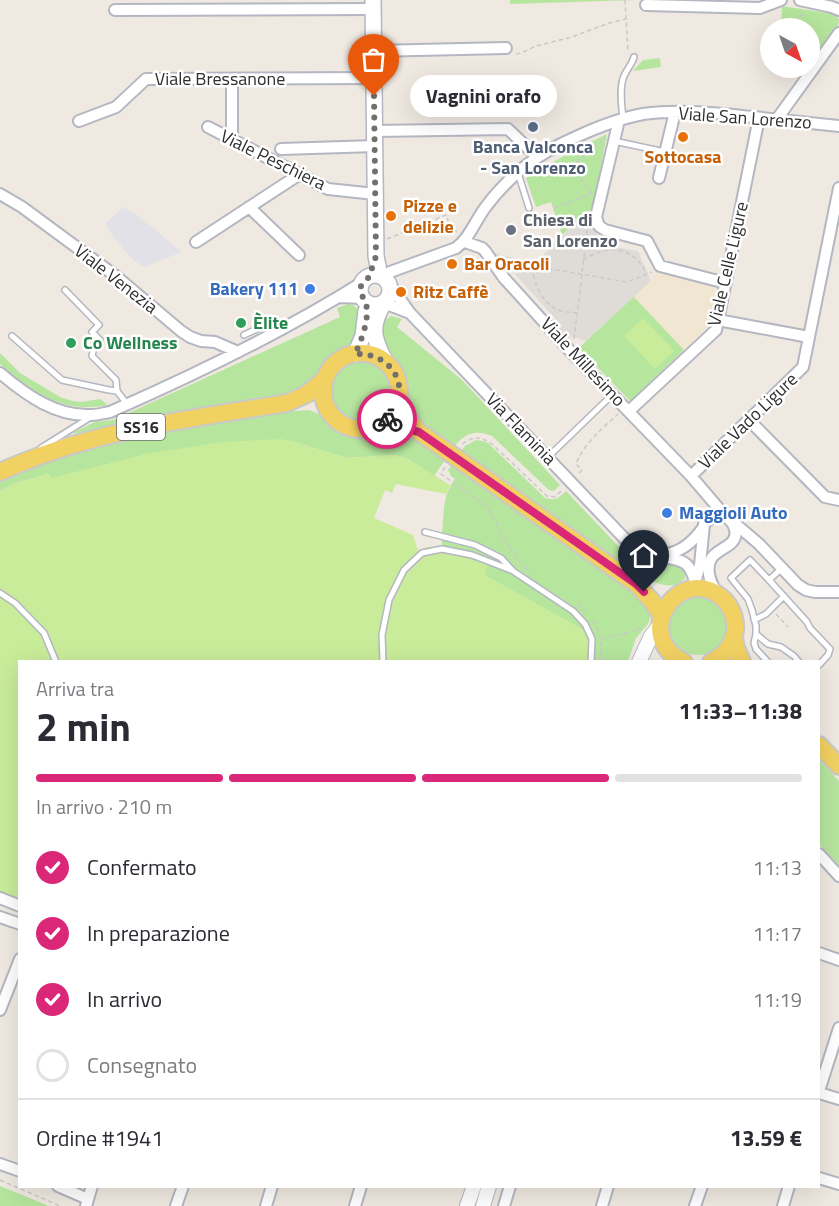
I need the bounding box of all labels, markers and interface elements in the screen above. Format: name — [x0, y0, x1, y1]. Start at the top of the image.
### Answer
north arrow — [760, 18, 820, 78]
map controls — [760, 18, 820, 78]
pin — [348, 34, 399, 96]
icon: bag — [357, 43, 390, 76]
street label: Viale Bressanone — [155, 65, 285, 92]
callout: Vagnini orafo — [410, 75, 557, 117]
text: Vagnini orafo — [426, 80, 541, 111]
street label: Viale San Lorenzo — [677, 99, 813, 136]
marker: Banca Valconca - San Lorenzo — [526, 120, 540, 134]
street label: Viale Peschiera — [216, 122, 331, 197]
marker: Sottocasa — [676, 130, 690, 144]
place label: Banca Valconca - San Lorenzo — [473, 133, 593, 181]
place label: Sottocasa — [645, 143, 721, 170]
place label: Pizze e delizie — [403, 192, 457, 240]
street label: Viale Celle Ligure — [700, 199, 755, 329]
place label: Chiesa di San Lorenzo — [523, 206, 618, 254]
marker: Pizze e delizie — [384, 209, 398, 223]
marker: Chiesa di San Lorenzo — [504, 223, 518, 237]
street label: Viale Venezia — [69, 237, 164, 320]
place label: Bar Oracoli — [464, 250, 549, 277]
marker: Bar Oracoli — [445, 257, 459, 271]
place label: Bakery 111 — [210, 275, 298, 302]
place label: Ritz Caffè — [413, 278, 488, 305]
marker: Bakery 111 — [303, 282, 317, 296]
marker: Ritz Caffè — [394, 285, 408, 299]
place label: Èlite — [253, 309, 288, 336]
street label: Viale Millesimo — [535, 311, 632, 413]
marker: Èlite — [234, 316, 248, 330]
place label: Co Wellness — [83, 329, 178, 356]
marker: Co Wellness — [64, 336, 78, 350]
street label: Viale Vado Ligure — [692, 366, 803, 475]
street label: Via Flaminia — [480, 386, 563, 471]
courier — [357, 389, 417, 449]
icon: bike — [371, 403, 404, 436]
road number: SS16 — [117, 414, 165, 440]
place label: Maggioli Auto — [679, 499, 787, 526]
marker: Maggioli Auto — [660, 506, 674, 520]
pin — [618, 530, 669, 592]
icon: home — [627, 539, 660, 572]
text: Arriva tra — [36, 673, 114, 704]
text: 11:33–11:38 — [679, 694, 802, 728]
text: 2 min — [36, 697, 131, 756]
text: In arrivo · 210 m — [36, 791, 172, 822]
text: Confermato — [87, 850, 197, 884]
icon: check — [36, 851, 69, 884]
text: 11:13 — [753, 852, 802, 883]
text: In preparazione — [87, 916, 230, 950]
icon: check — [36, 917, 69, 950]
text: 11:17 — [753, 918, 802, 949]
text: In arrivo — [87, 982, 162, 1016]
icon: check — [36, 983, 69, 1016]
text: 11:19 — [753, 984, 802, 1015]
text: Consegnato — [87, 1048, 197, 1082]
text: Ordine #1941 — [36, 1121, 164, 1155]
text: 13.59 € — [730, 1121, 802, 1155]

